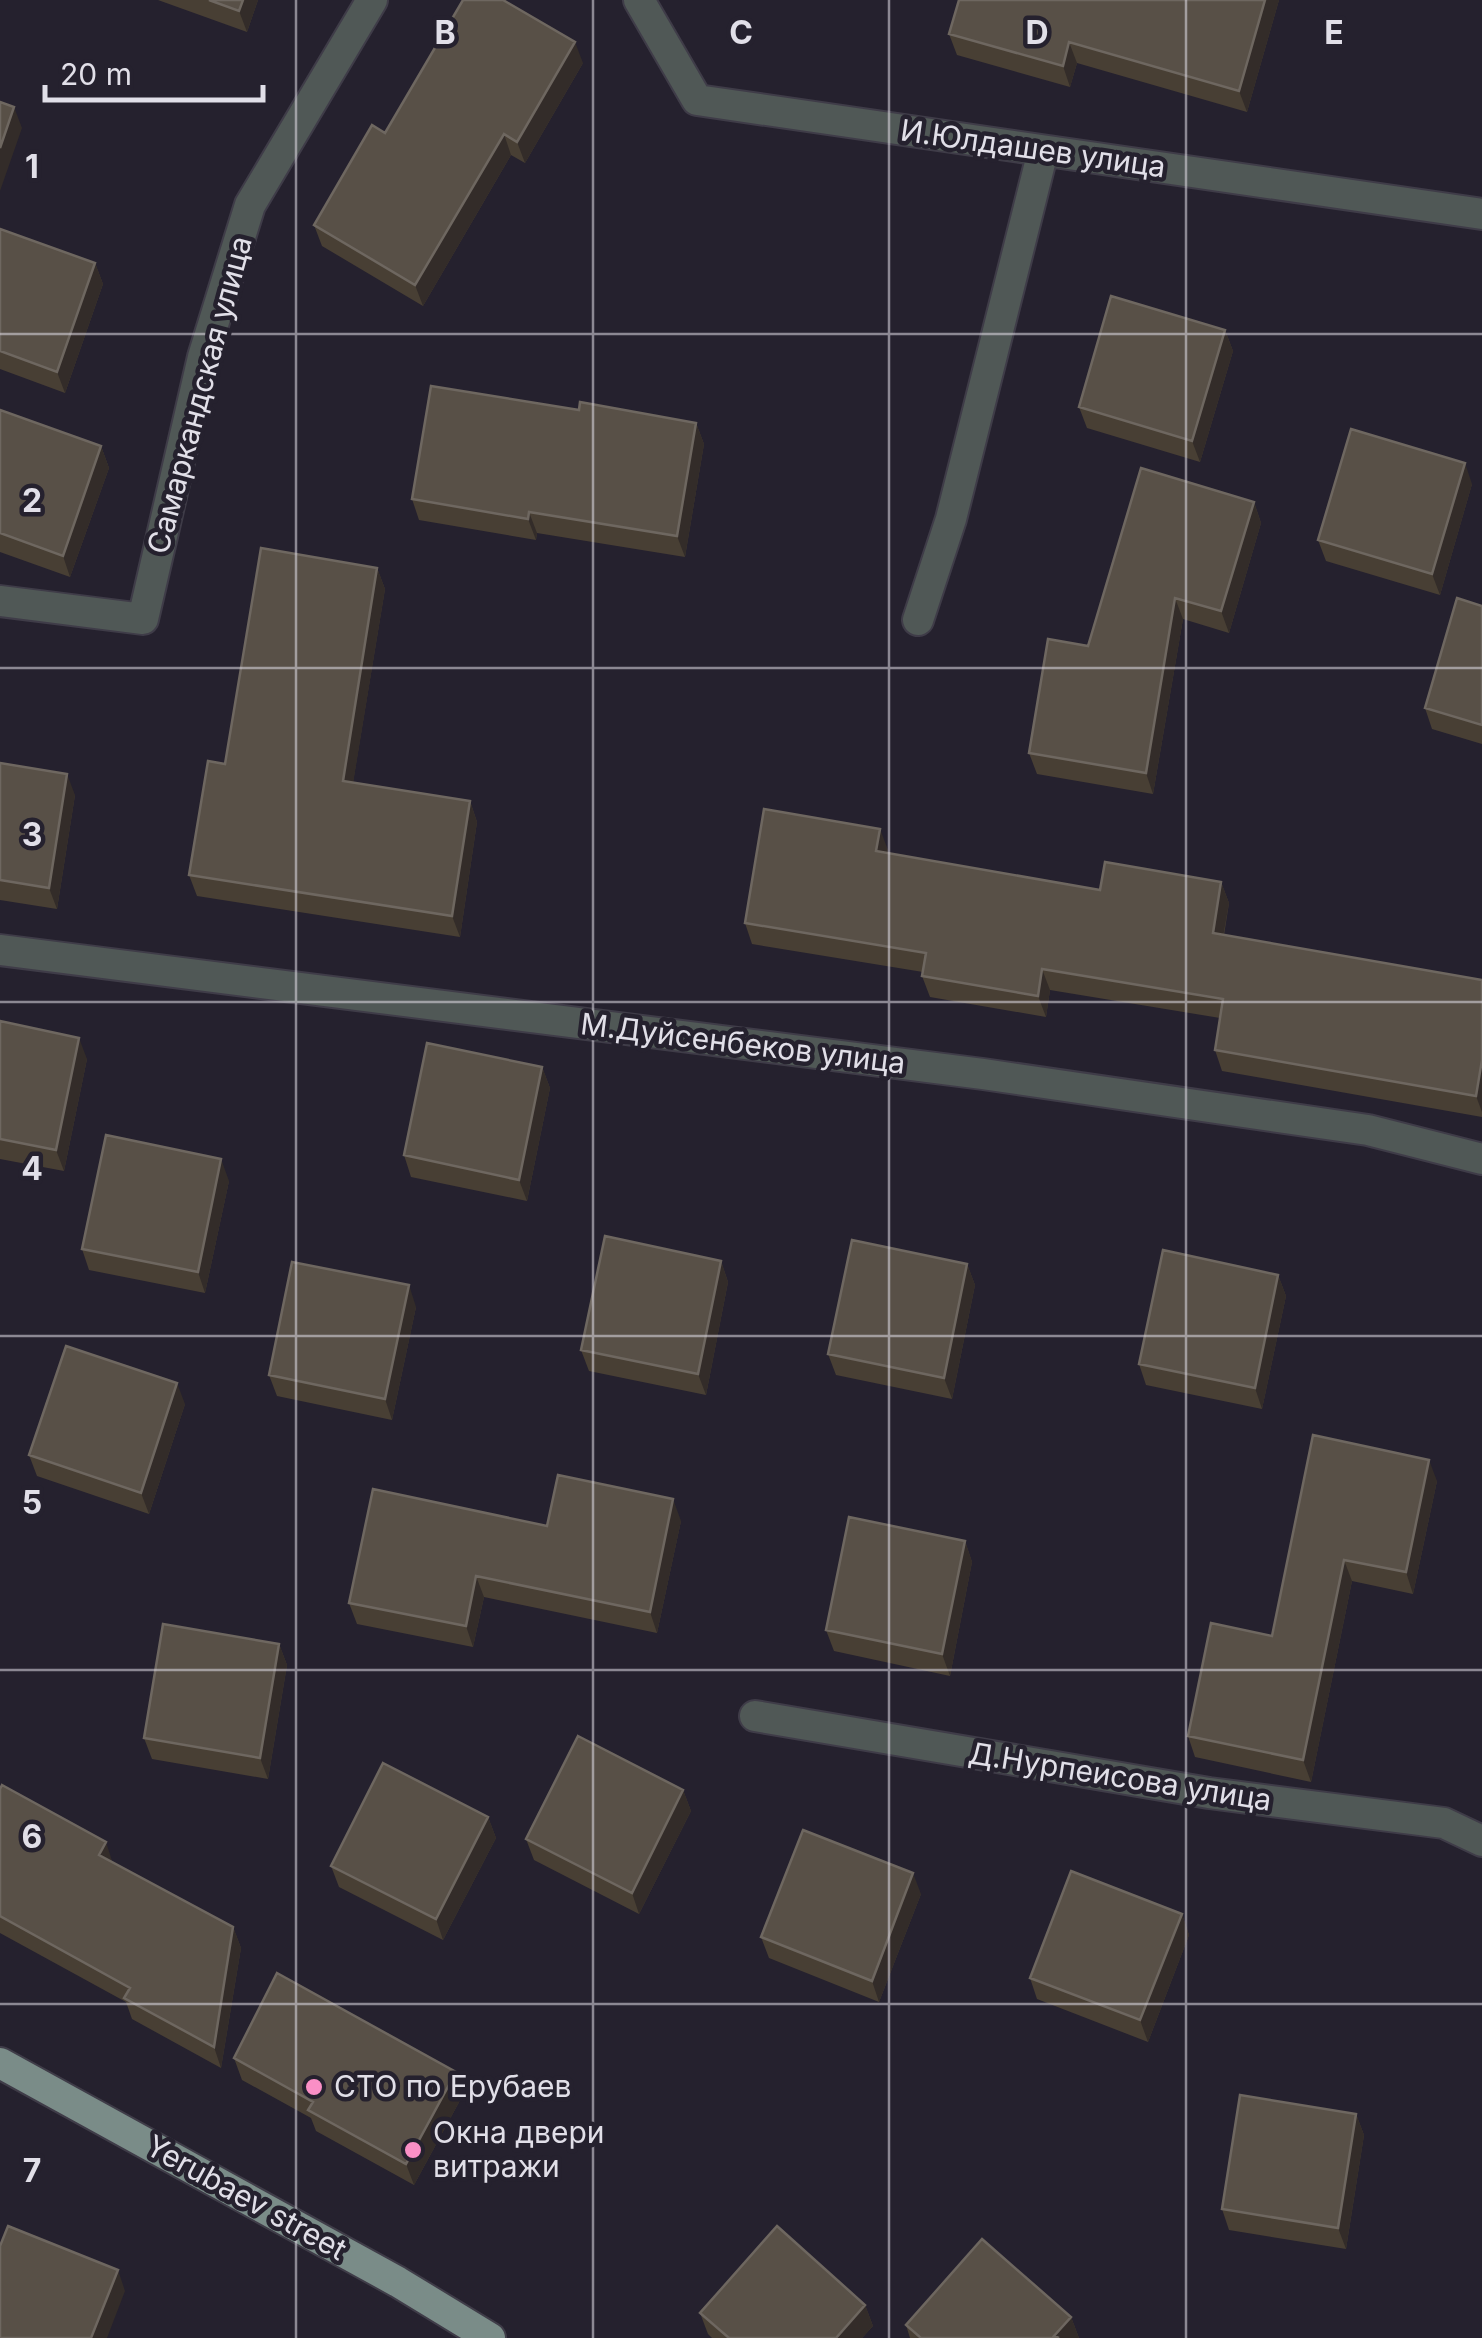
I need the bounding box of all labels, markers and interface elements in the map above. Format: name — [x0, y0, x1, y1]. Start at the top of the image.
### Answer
text: B — [434, 13, 456, 52]
text: C — [729, 13, 753, 52]
text: D — [1025, 13, 1049, 52]
text: E — [1324, 13, 1344, 52]
scale bar — [45, 40, 262, 102]
text: 20 m — [60, 56, 132, 92]
street label: И.Юлдашев улица — [898, 112, 1168, 184]
text: 1 — [25, 147, 39, 186]
street label: Самаркандская улица — [139, 232, 259, 557]
text: 2 — [22, 481, 42, 520]
text: 3 — [22, 815, 42, 854]
street label: М.Дуйсенбеков улица — [579, 1005, 907, 1081]
text: 4 — [21, 1149, 43, 1188]
text: 5 — [22, 1483, 42, 1522]
street label: Д.Нурпеисова улица — [966, 1734, 1274, 1818]
text: 6 — [22, 1817, 42, 1856]
place label: СТО по Ерубаев — [334, 2068, 572, 2104]
marker: СТО по Ерубаев — [303, 2076, 325, 2098]
place label: Окна двери витражи — [433, 2114, 605, 2184]
street label: Yerubaev street — [140, 2127, 353, 2267]
marker: Окна двери витражи — [402, 2139, 424, 2161]
text: 7 — [23, 2151, 41, 2190]

